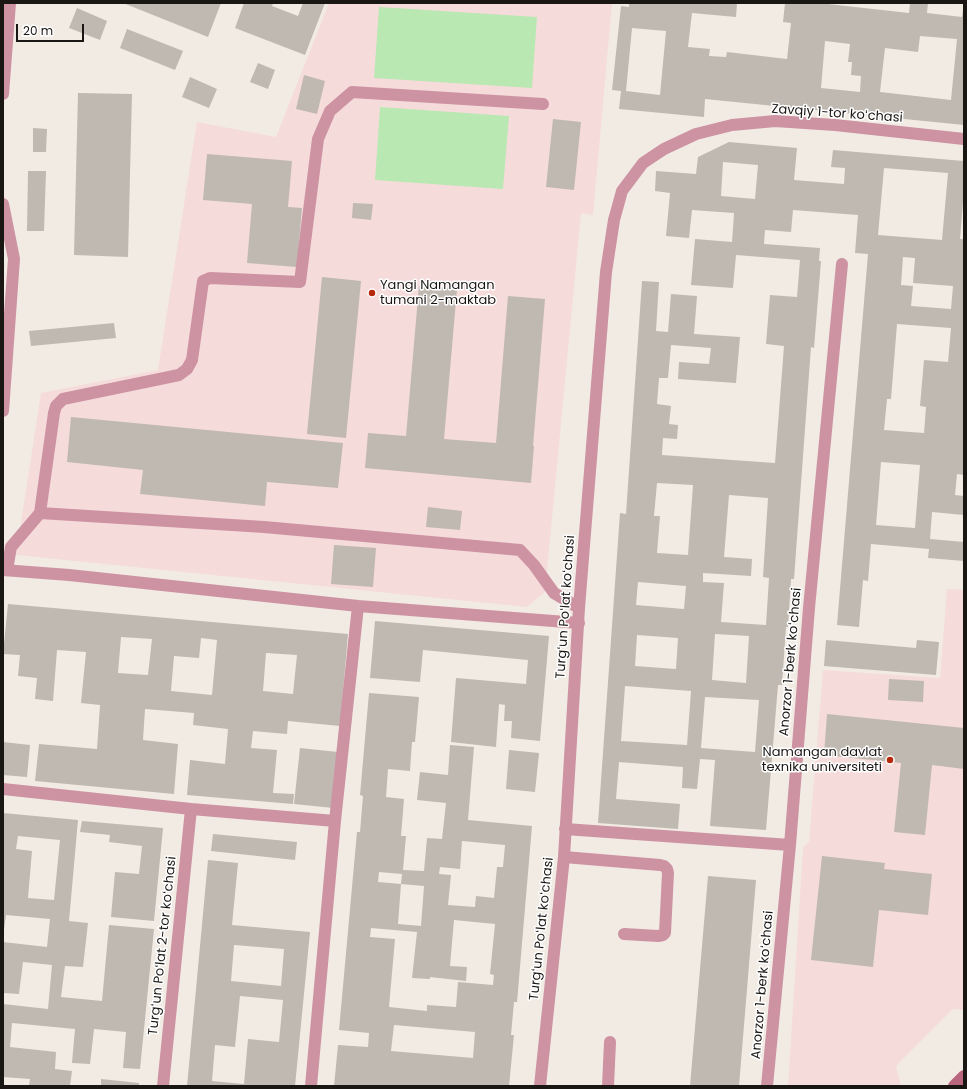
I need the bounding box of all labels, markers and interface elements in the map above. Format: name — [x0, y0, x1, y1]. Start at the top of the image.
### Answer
scale bar — [18, 16, 86, 42]
text: 20 m — [23, 22, 53, 39]
street label: Zavqiy 1-tor koʻchasi — [771, 102, 903, 126]
place label: Yangi Namangan tumani 2-maktab — [380, 278, 496, 309]
marker: Yangi Namangan tumani 2-maktab — [367, 288, 377, 298]
street label: Turgʻun Poʻlat koʻchasi — [553, 535, 579, 679]
street label: Anorzor 1-berk koʻchasi — [777, 587, 805, 737]
place label: Namangan davlat texnika universiteti — [762, 745, 882, 776]
marker: Namangan davlat texnika universiteti — [885, 755, 895, 765]
street label: Turgʻun Poʻlat 2-tor koʻchasi — [146, 856, 180, 1036]
street label: Turgʻun Poʻlat koʻchasi — [527, 857, 557, 1001]
street label: Anorzor 1-berk koʻchasi — [749, 910, 777, 1060]

